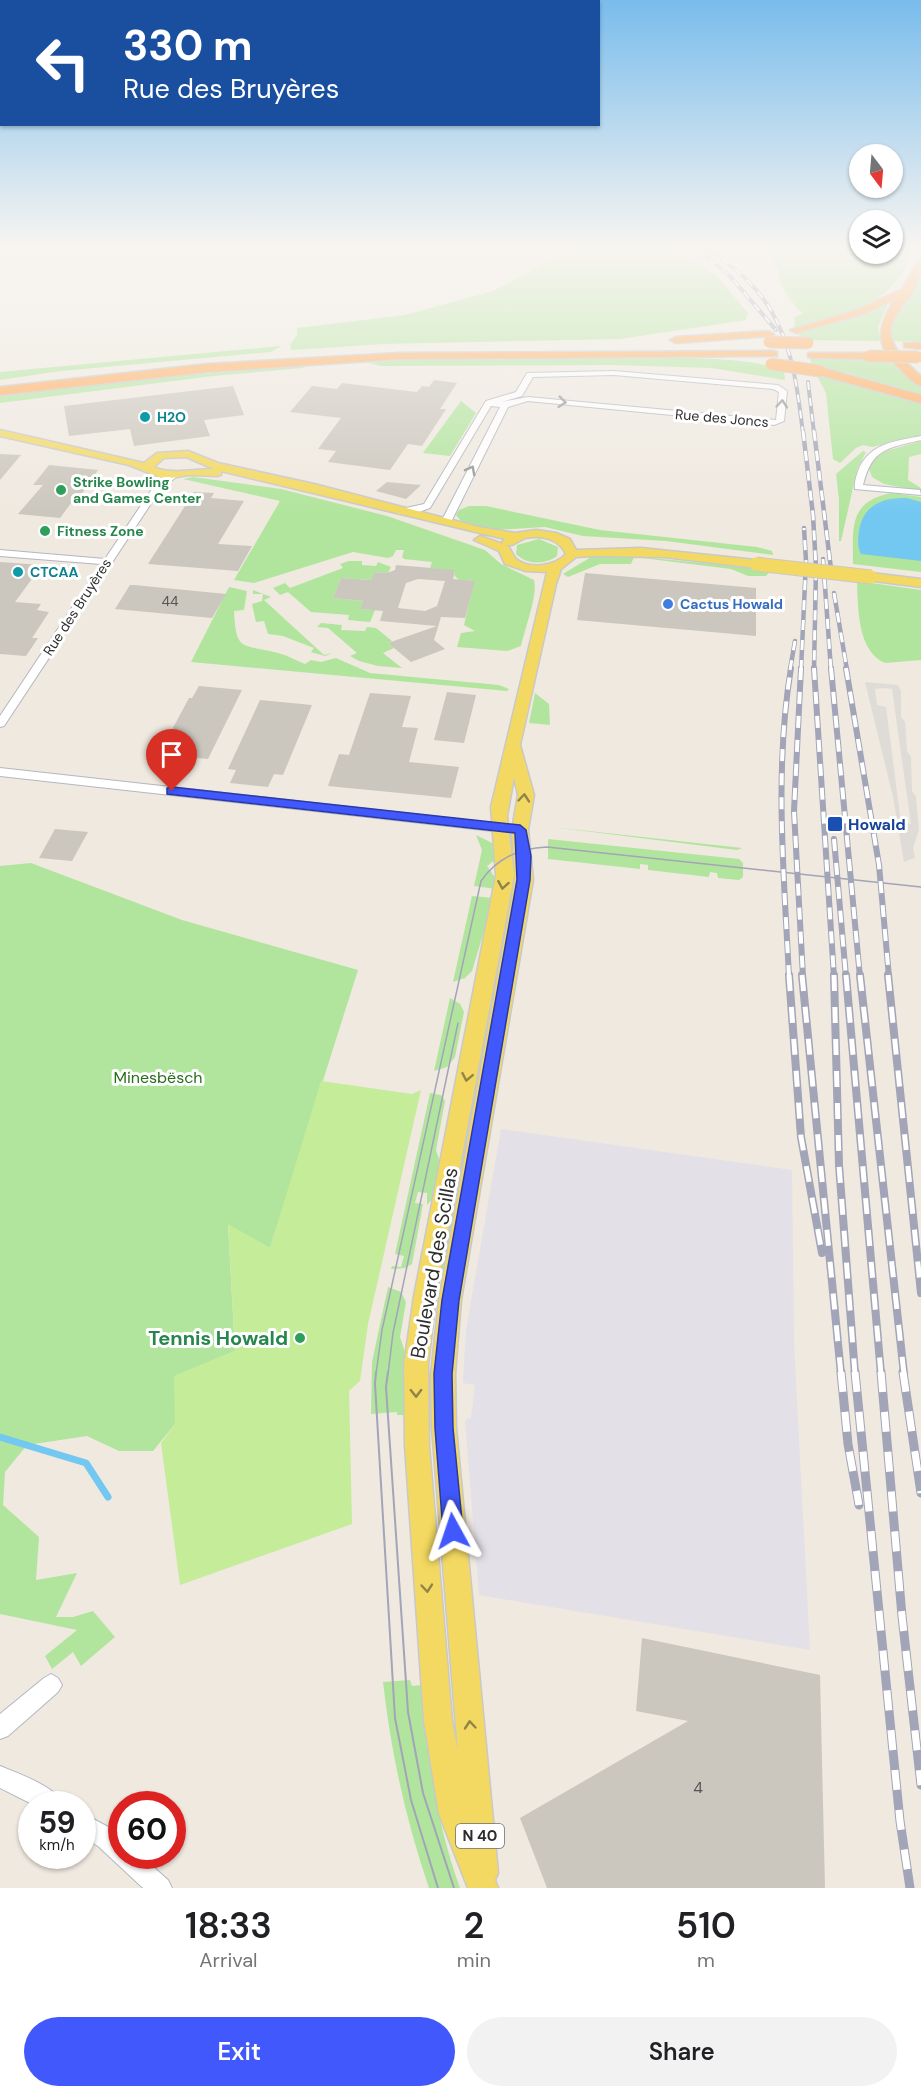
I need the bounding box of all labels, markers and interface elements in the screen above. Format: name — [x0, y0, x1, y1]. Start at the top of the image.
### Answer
text: 330 m — [123, 18, 253, 73]
icon: left — [24, 24, 102, 102]
text: Rue des Bruyères — [123, 71, 339, 106]
north arrow — [849, 144, 903, 198]
map controls — [849, 144, 903, 264]
button: layers — [849, 210, 903, 264]
one-way arrow — [557, 395, 567, 408]
one-way arrow — [775, 400, 788, 409]
street label: Rue des Joncs — [674, 405, 770, 431]
place label: H2O — [157, 408, 186, 426]
marker: H2O — [138, 410, 152, 424]
one-way arrow — [464, 466, 475, 476]
place label: Strike Bowling and Games Center — [73, 473, 201, 507]
marker: Strike Bowling and Games Center — [54, 483, 68, 497]
place label: Fitness Zone — [57, 522, 144, 540]
marker: Fitness Zone — [38, 524, 52, 538]
street label: Rue des Bruyères — [39, 555, 115, 659]
place label: CTCAA — [30, 563, 78, 581]
marker: CTCAA — [11, 565, 25, 579]
house number: 44 — [162, 592, 179, 610]
place label: Cactus Howald — [680, 595, 783, 613]
marker: Cactus Howald — [661, 597, 675, 611]
pin — [146, 729, 197, 791]
icon: arrive — [155, 738, 188, 771]
one-way arrow — [517, 793, 530, 803]
place label: Howald — [848, 814, 906, 835]
marker: Howald — [826, 815, 844, 833]
one-way arrow — [497, 880, 510, 890]
park label: Minesbësch — [113, 1067, 203, 1088]
one-way arrow — [461, 1072, 474, 1082]
street label: Boulevard des Scillas — [404, 1165, 464, 1361]
place label: Tennis Howald — [148, 1325, 288, 1351]
marker: Tennis Howald — [293, 1331, 307, 1345]
one-way arrow — [410, 1389, 422, 1398]
position arrow — [421, 1499, 485, 1563]
one-way arrow — [420, 1583, 433, 1592]
one-way arrow — [464, 1721, 477, 1730]
house number: 4 — [693, 1777, 703, 1798]
speed limit sign: 60 — [108, 1791, 186, 1869]
text: 59 — [39, 1803, 76, 1842]
road number: N 40 — [456, 1824, 504, 1848]
text: km/h — [39, 1835, 75, 1855]
text: 18:33 — [185, 1902, 272, 1949]
text: 2 — [464, 1902, 484, 1949]
text: 510 — [676, 1902, 736, 1949]
text: Arrival — [199, 1947, 258, 1973]
text: min — [457, 1947, 491, 1973]
text: m — [697, 1947, 715, 1973]
button: Exit — [24, 2017, 455, 2086]
button: Share — [467, 2017, 897, 2086]

